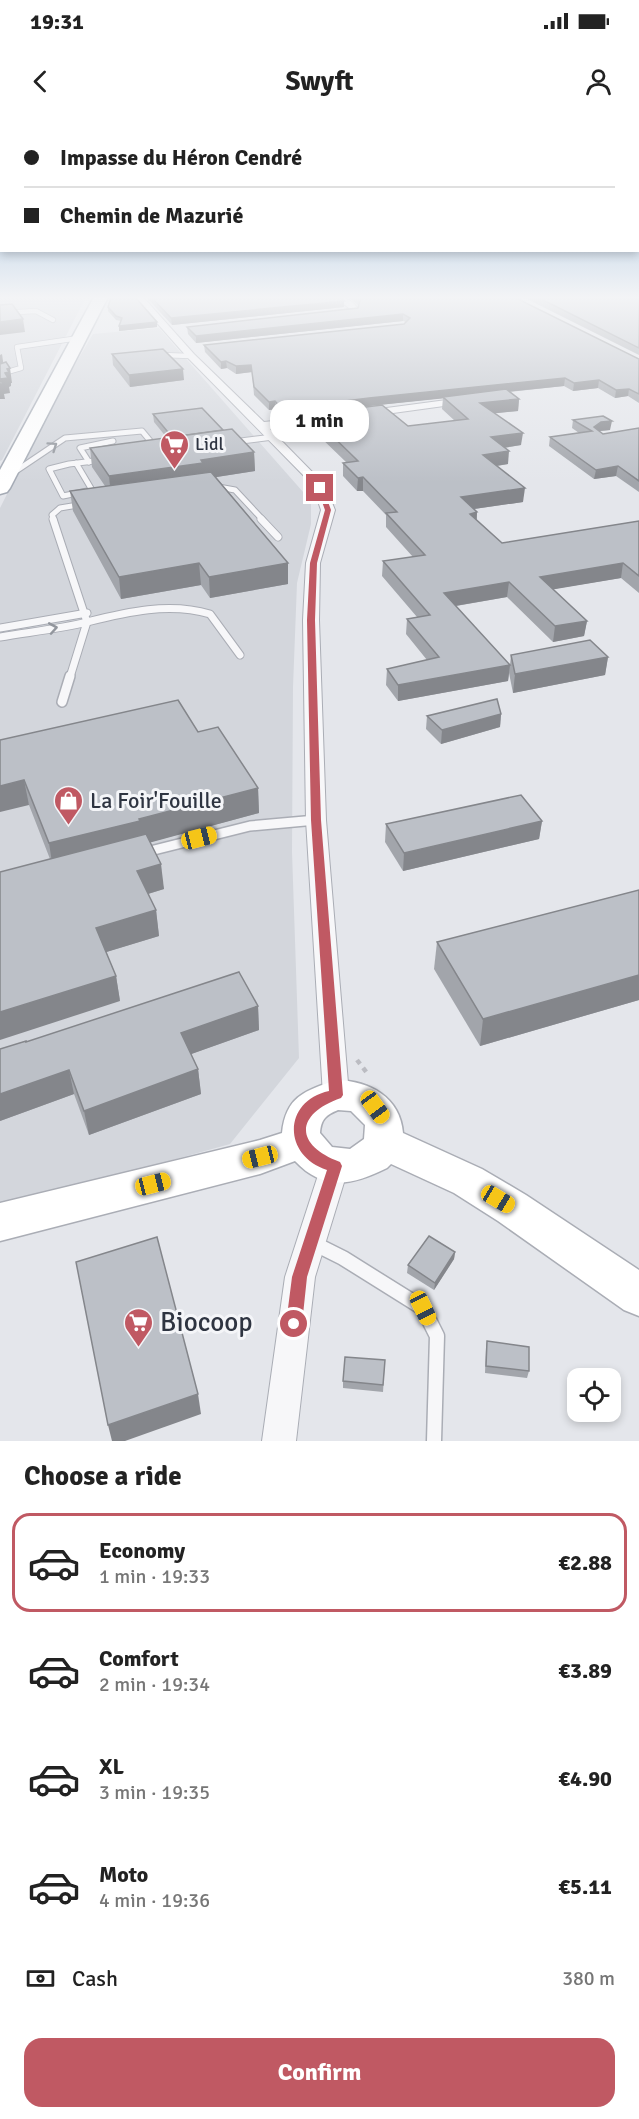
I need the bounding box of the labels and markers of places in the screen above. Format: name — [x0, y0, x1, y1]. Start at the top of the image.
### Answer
supermarket icon: Lidl — [158, 428, 190, 470]
place label: Lidl — [195, 433, 224, 455]
shop icon: La Foir'Fouille — [53, 784, 85, 826]
place label: La Foir'Fouille — [90, 787, 222, 814]
supermarket icon: Biocoop — [123, 1306, 155, 1348]
place label: Biocoop — [160, 1306, 253, 1339]

